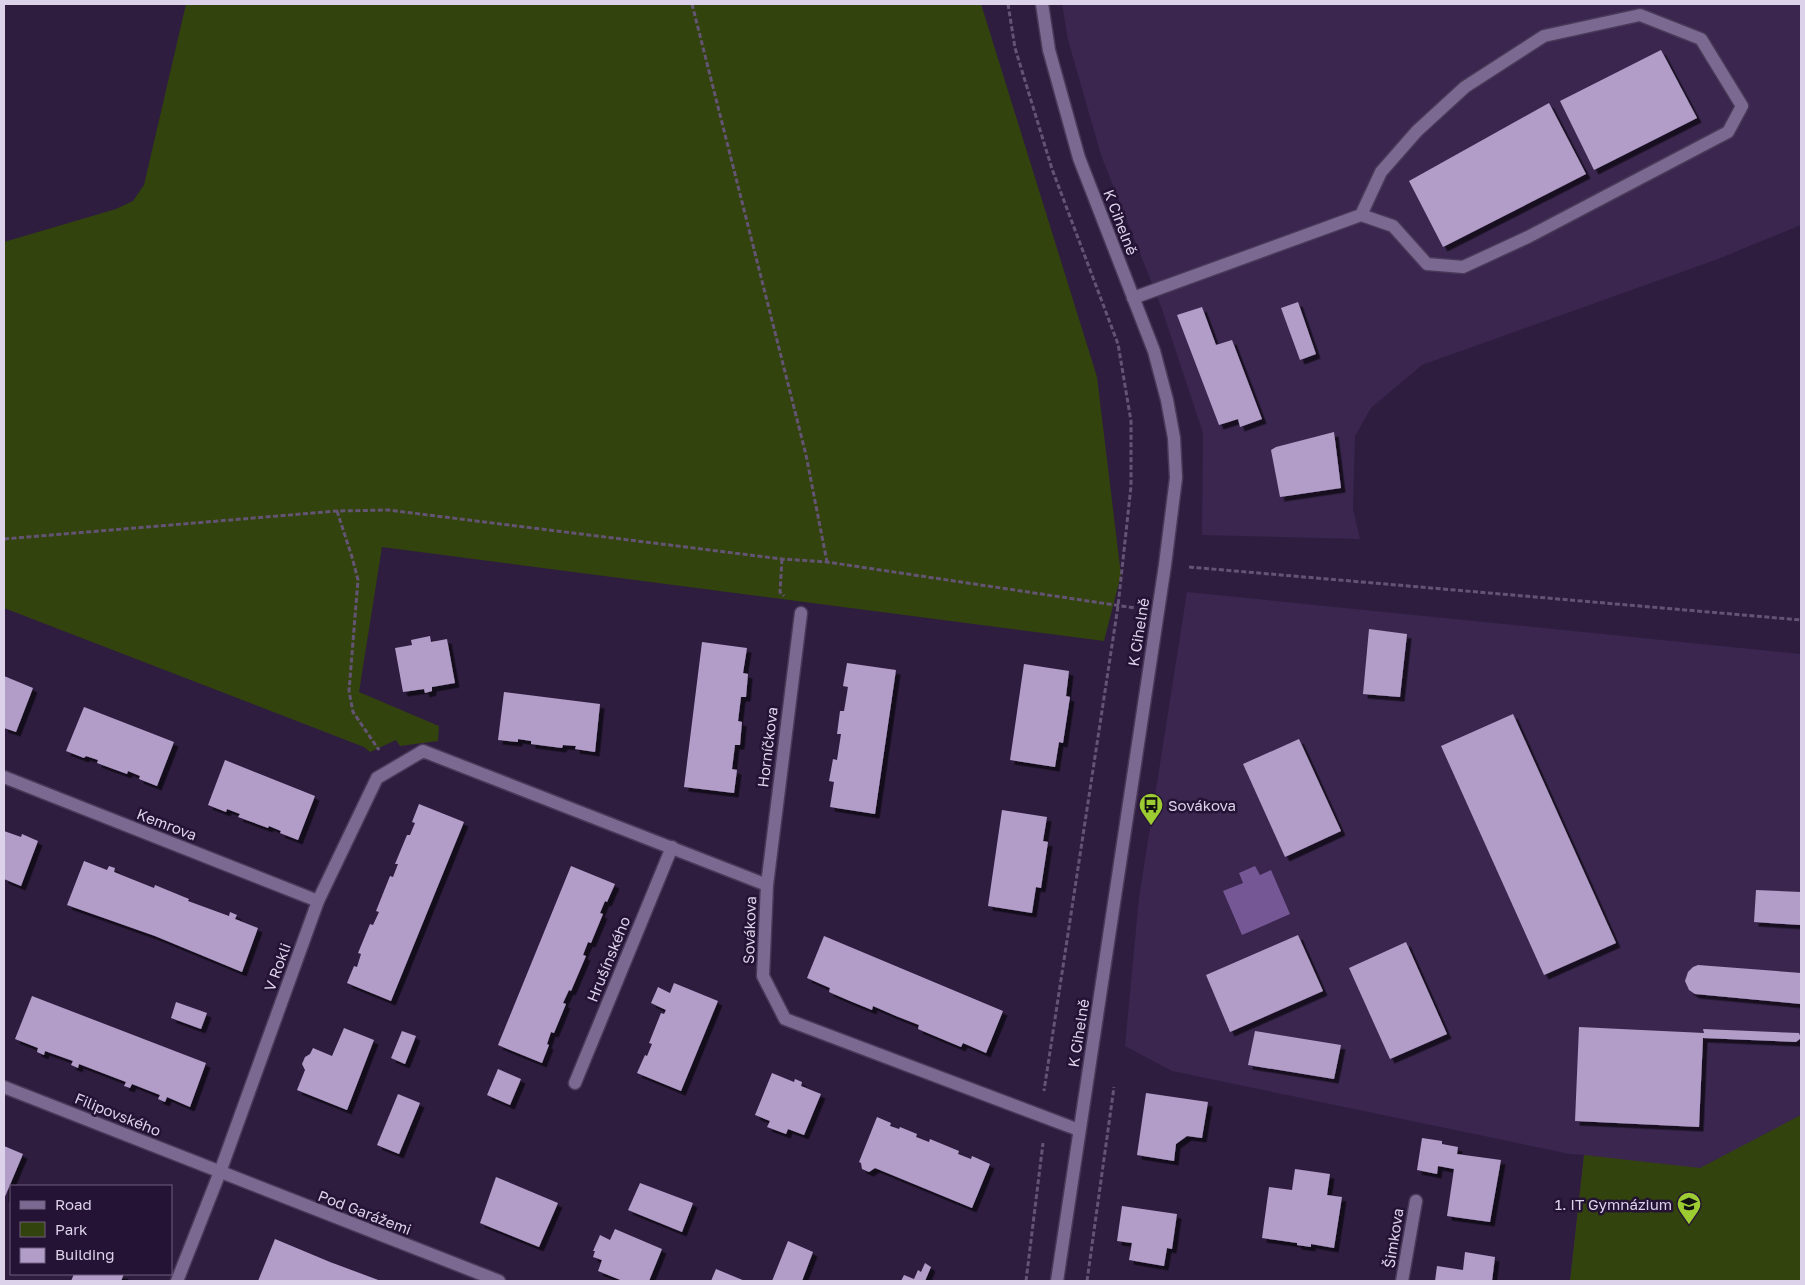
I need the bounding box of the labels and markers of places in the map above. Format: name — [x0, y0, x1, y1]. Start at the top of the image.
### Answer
bus stop icon: Sovákova — [1138, 792, 1164, 826]
place label: Sovákova — [1168, 796, 1236, 814]
school or university icon: 1. IT Gymnázium — [1676, 1191, 1702, 1225]
place label: 1. IT Gymnázium — [1555, 1195, 1672, 1213]

